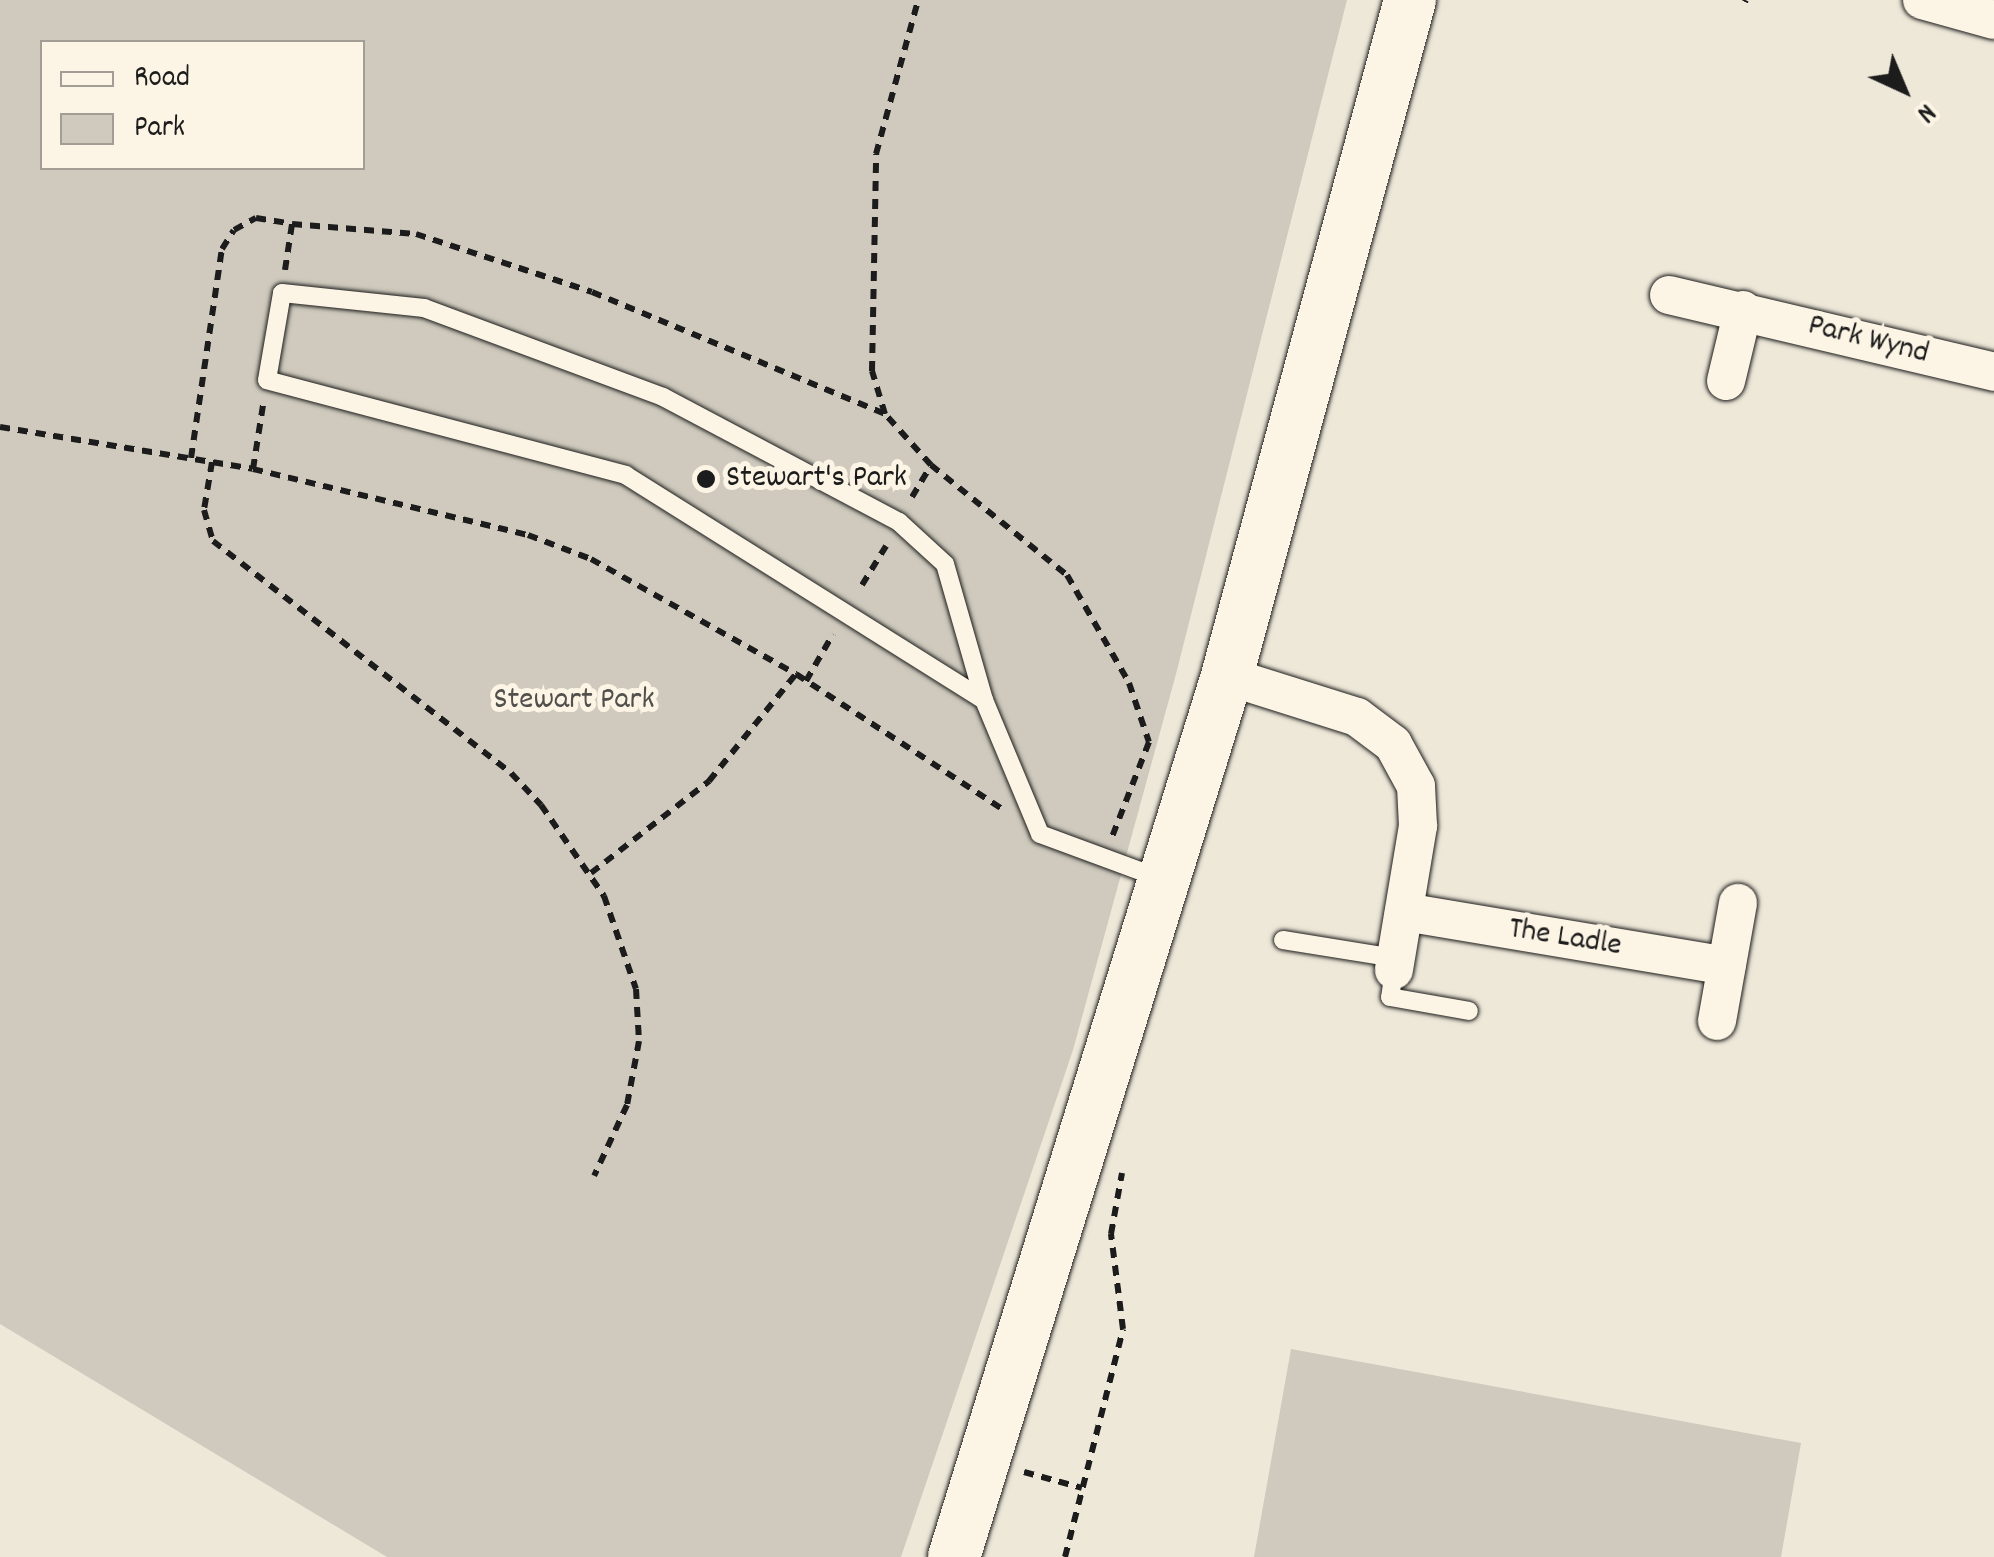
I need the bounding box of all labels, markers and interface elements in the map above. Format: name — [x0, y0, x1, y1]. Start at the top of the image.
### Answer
legend — [40, 40, 365, 170]
north arrow — [1854, 40, 1954, 140]
text: Road — [134, 58, 190, 101]
text: N — [1906, 92, 1944, 131]
text: Park — [134, 108, 185, 151]
street label: Park Wynd — [1804, 307, 1932, 375]
place label: Stewart's Park — [726, 460, 907, 498]
marker: Stewart's Park — [695, 468, 717, 490]
park label: Stewart Park — [493, 682, 655, 720]
street label: The Ladle — [1506, 911, 1624, 967]

